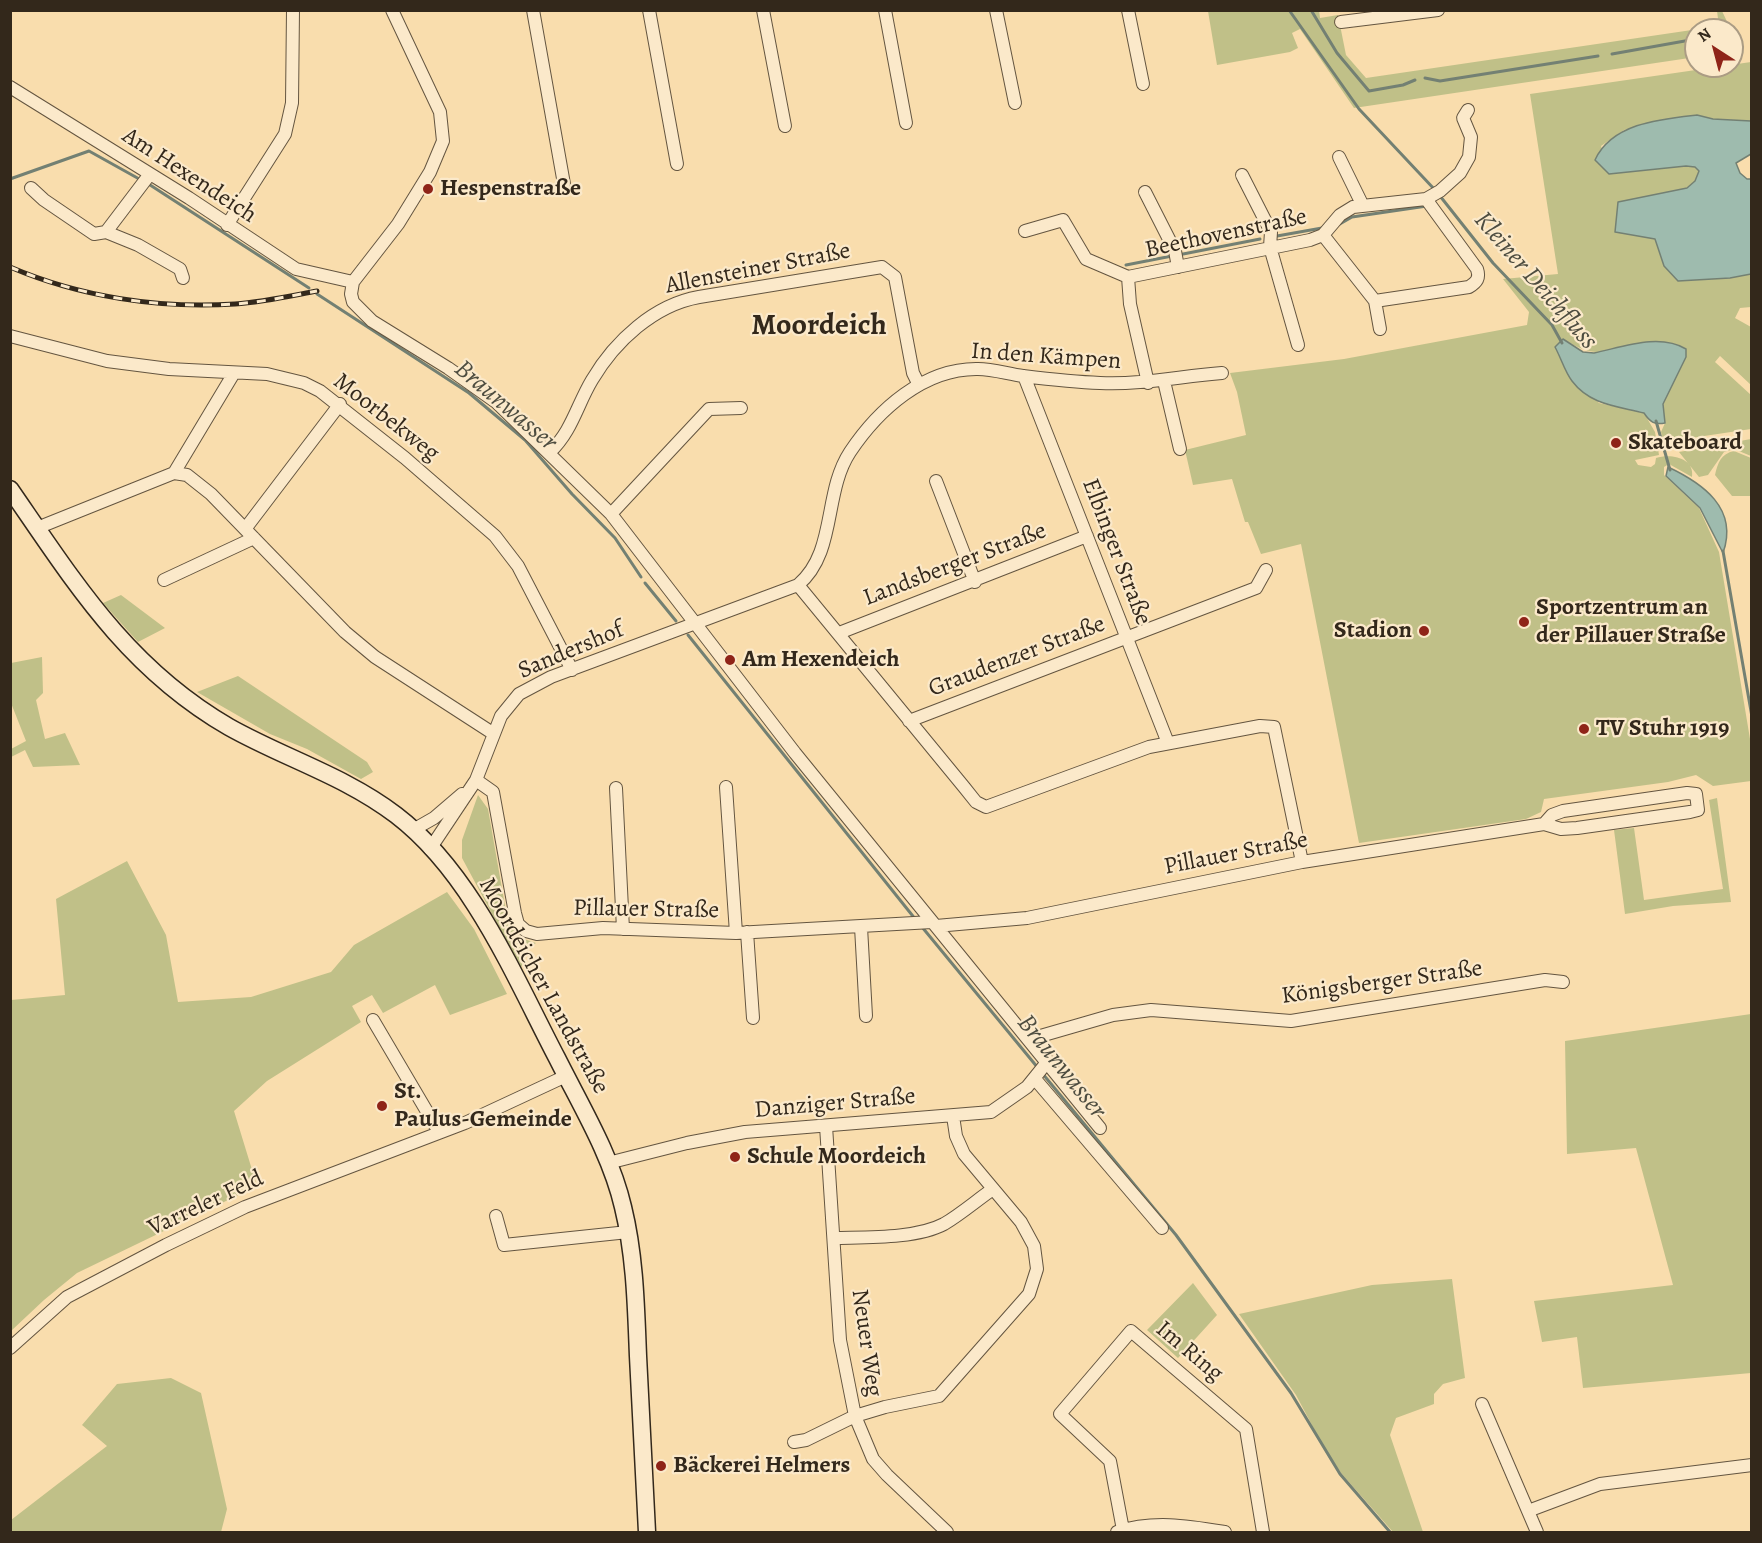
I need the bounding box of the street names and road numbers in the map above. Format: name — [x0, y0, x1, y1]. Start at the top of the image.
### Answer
street label: Am Hexendeich — [116, 122, 262, 230]
street label: Beethovenstraße — [1142, 203, 1310, 265]
street label: Allensteiner Straße — [663, 237, 853, 301]
street label: In den Kämpen — [970, 337, 1122, 377]
street label: Moorbekweg — [327, 368, 445, 468]
street label: Elbinger Straße — [1075, 475, 1157, 629]
street label: Landsberger Straße — [859, 517, 1051, 613]
street label: Graudenzer Straße — [925, 610, 1109, 704]
street label: Sandershof — [514, 616, 628, 686]
street label: Pillauer Straße — [1162, 826, 1310, 882]
street label: Moordeicher Landstraße — [472, 873, 614, 1099]
street label: Pillauer Straße — [573, 894, 719, 926]
street label: Königsberger Straße — [1280, 955, 1484, 1011]
street label: Danziger Straße — [753, 1083, 917, 1125]
street label: Varreler Feld — [144, 1165, 268, 1243]
street label: Neuer Weg — [844, 1287, 888, 1399]
street label: Im Ring — [1149, 1315, 1229, 1389]

